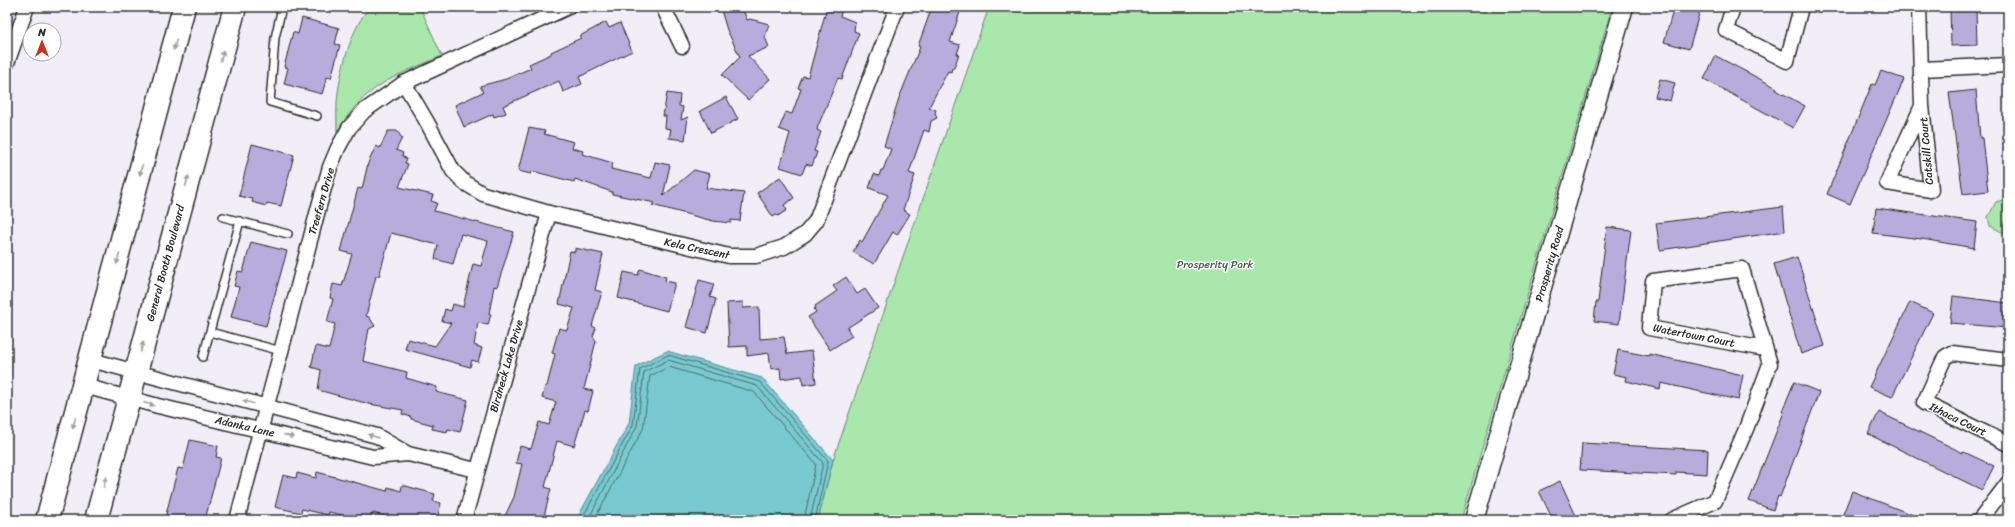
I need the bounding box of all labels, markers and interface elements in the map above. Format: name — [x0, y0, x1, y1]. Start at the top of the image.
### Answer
north arrow — [22, 22, 62, 62]
text: N — [37, 23, 46, 42]
one-way arrow — [171, 38, 177, 51]
one-way arrow — [219, 49, 225, 61]
street label: Catskill Court — [1914, 116, 1939, 186]
one-way arrow — [138, 164, 144, 177]
street label: Treefern Drive — [303, 165, 340, 237]
one-way arrow — [184, 175, 190, 187]
street label: General Booth Boulevard — [141, 202, 190, 323]
street label: Prosperity Road — [1530, 223, 1570, 304]
street label: Kela Crescent — [662, 232, 732, 265]
one-way arrow — [115, 253, 121, 265]
park label: Prosperity Park — [1177, 255, 1253, 274]
street label: Birdneck Lake Drive — [484, 317, 529, 415]
street label: Watertown Court — [1651, 318, 1737, 353]
one-way arrow — [139, 341, 145, 353]
street label: Ithaca Court — [1925, 397, 1990, 442]
one-way arrow — [242, 399, 254, 405]
one-way arrow — [143, 401, 155, 407]
street label: Adanka Lane — [212, 410, 277, 443]
one-way arrow — [71, 418, 77, 430]
one-way arrow — [367, 432, 379, 438]
one-way arrow — [283, 434, 295, 440]
one-way arrow — [103, 476, 109, 489]

